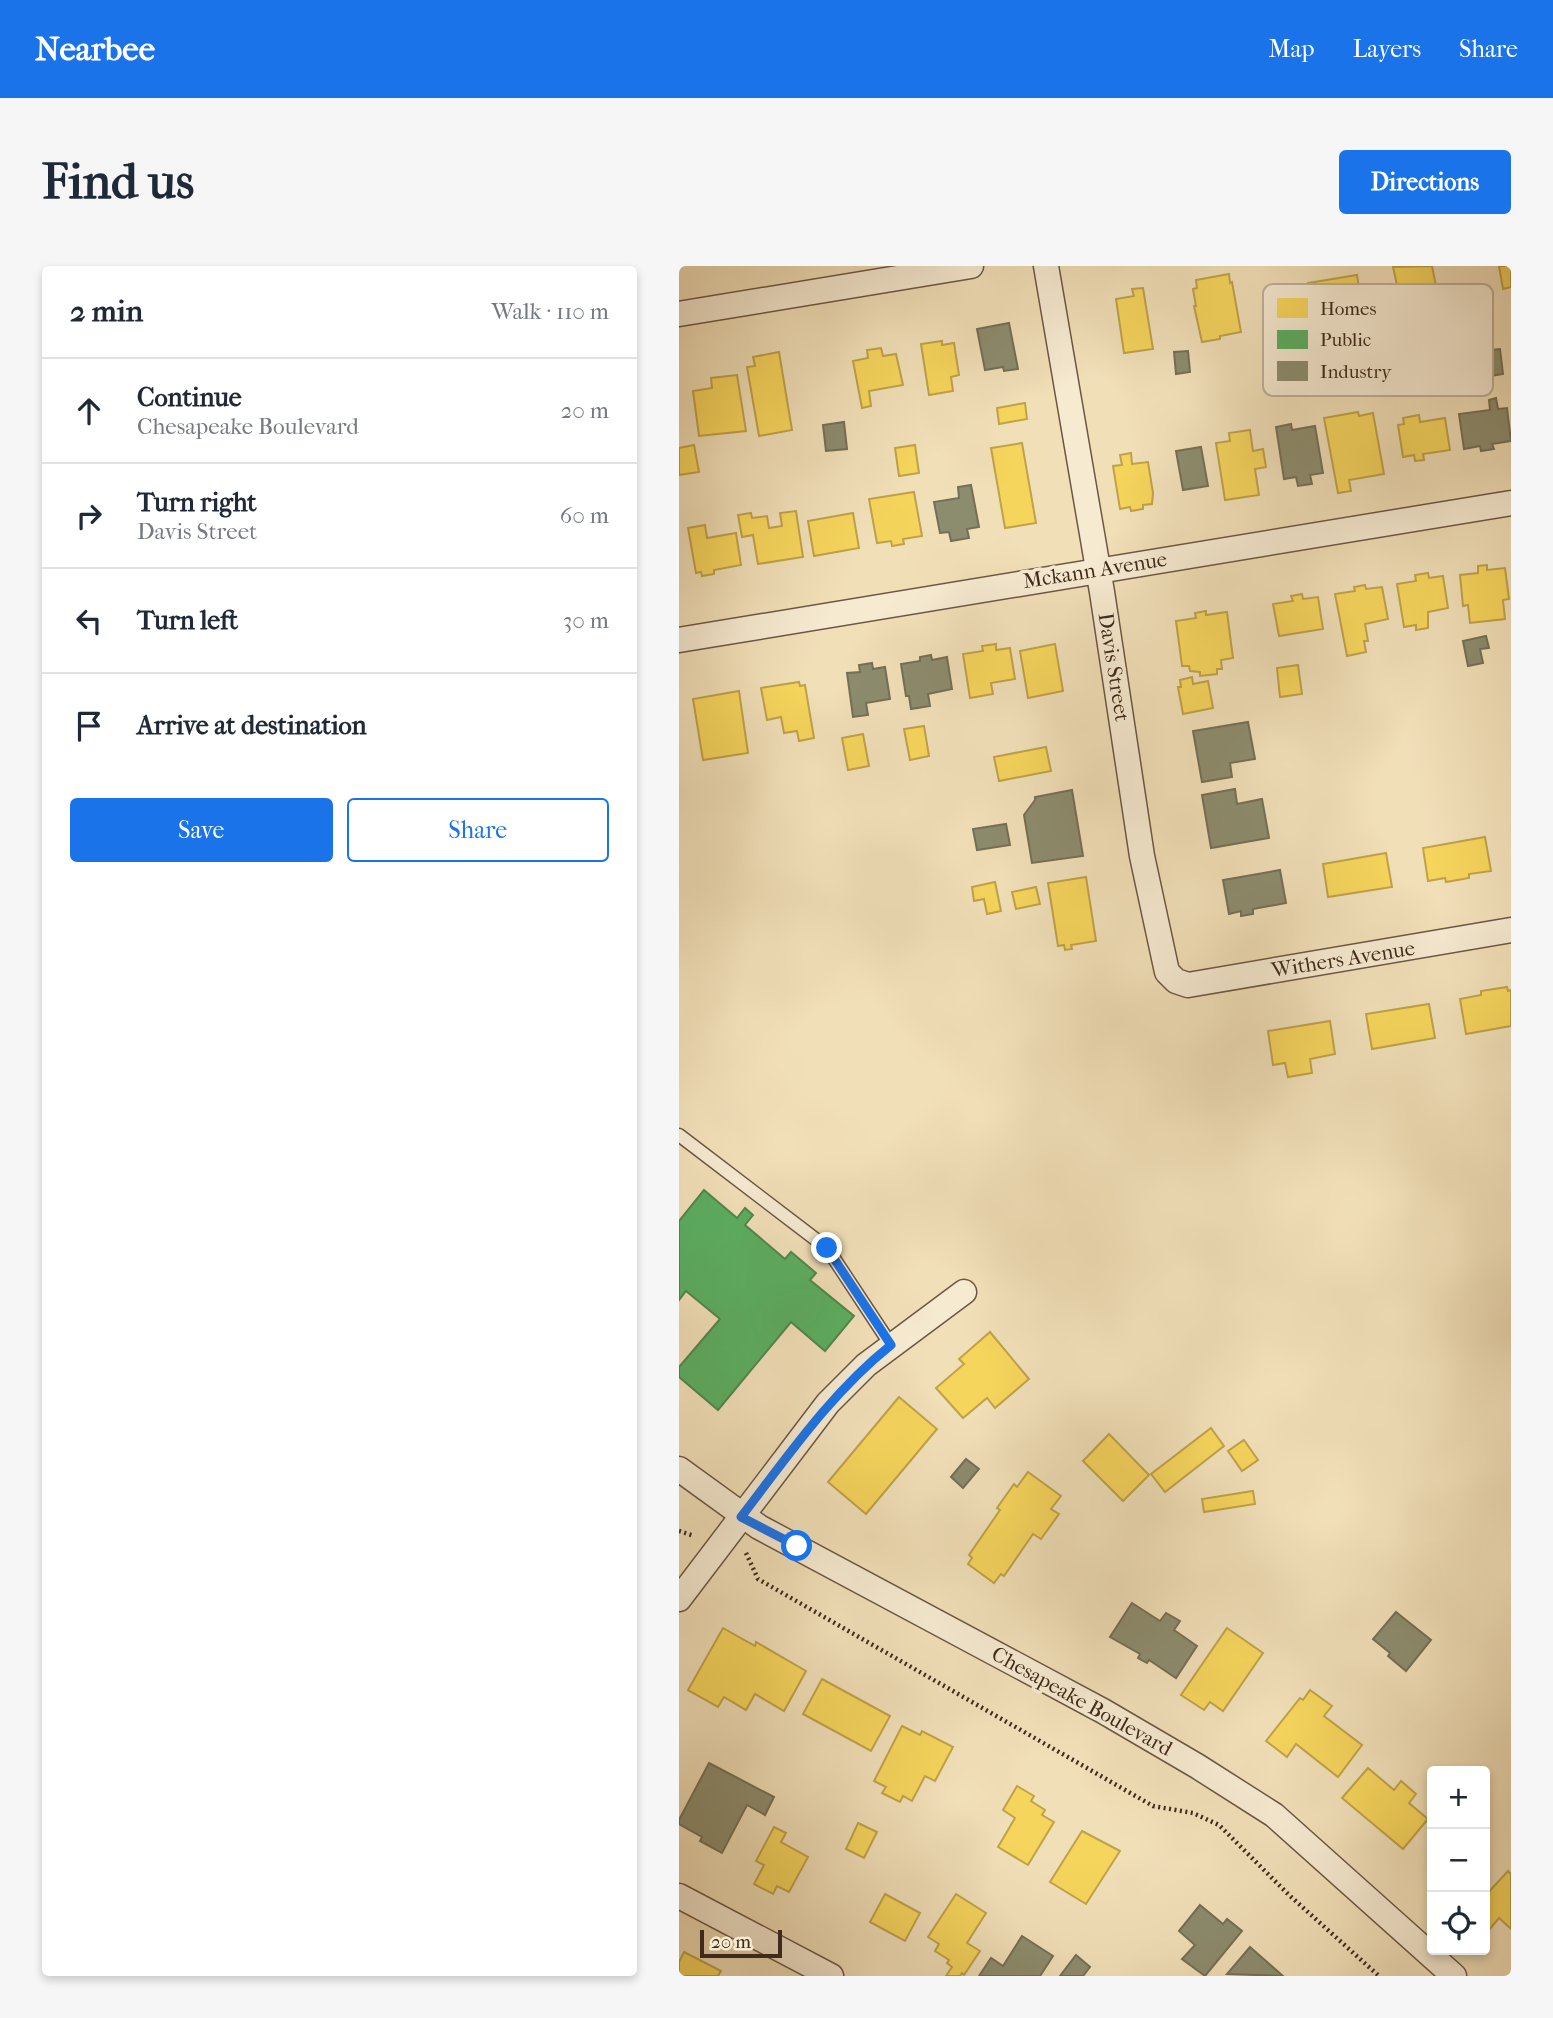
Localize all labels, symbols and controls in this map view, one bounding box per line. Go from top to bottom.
text: Nearbee [35,30,155,69]
text: Map [1269,35,1315,63]
text: Layers [1353,35,1421,63]
text: Share [1459,35,1518,63]
button: Directions [1339,150,1511,214]
text: Find us [42,153,194,211]
legend [1263,284,1493,396]
text: 2 min [70,294,143,329]
text: Walk · 110 m [492,298,609,325]
text: Homes [1320,298,1376,320]
text: Public [1320,329,1371,351]
text: Industry [1320,361,1392,383]
text: Continue [137,382,242,413]
icon: ahead [70,392,108,430]
text: 20 m [560,397,609,424]
text: Chesapeake Boulevard [137,413,359,440]
text: Turn right [137,487,257,518]
icon: right [70,497,108,535]
text: 60 m [560,502,609,529]
text: Davis Street [137,518,257,545]
street label: Mckann Avenue [1021,547,1169,593]
icon: left [70,602,108,640]
text: Turn left [137,605,238,636]
text: 30 m [563,607,609,634]
street label: Davis Street [1094,611,1135,724]
icon: arrive [70,707,108,745]
text: Arrive at destination [137,710,367,741]
button: Save [70,798,333,862]
button: Share [347,798,609,862]
street label: Withers Avenue [1268,936,1417,982]
route end [811,1232,842,1263]
route start [781,1530,812,1561]
street label: Chesapeake Boulevard [988,1641,1177,1761]
map controls [1427,1766,1490,1955]
button: + [1427,1766,1490,1829]
button: − [1427,1829,1490,1892]
button: locate [1427,1892,1490,1955]
scale bar [700,1927,782,1959]
text: 20 m [711,1931,751,1953]

